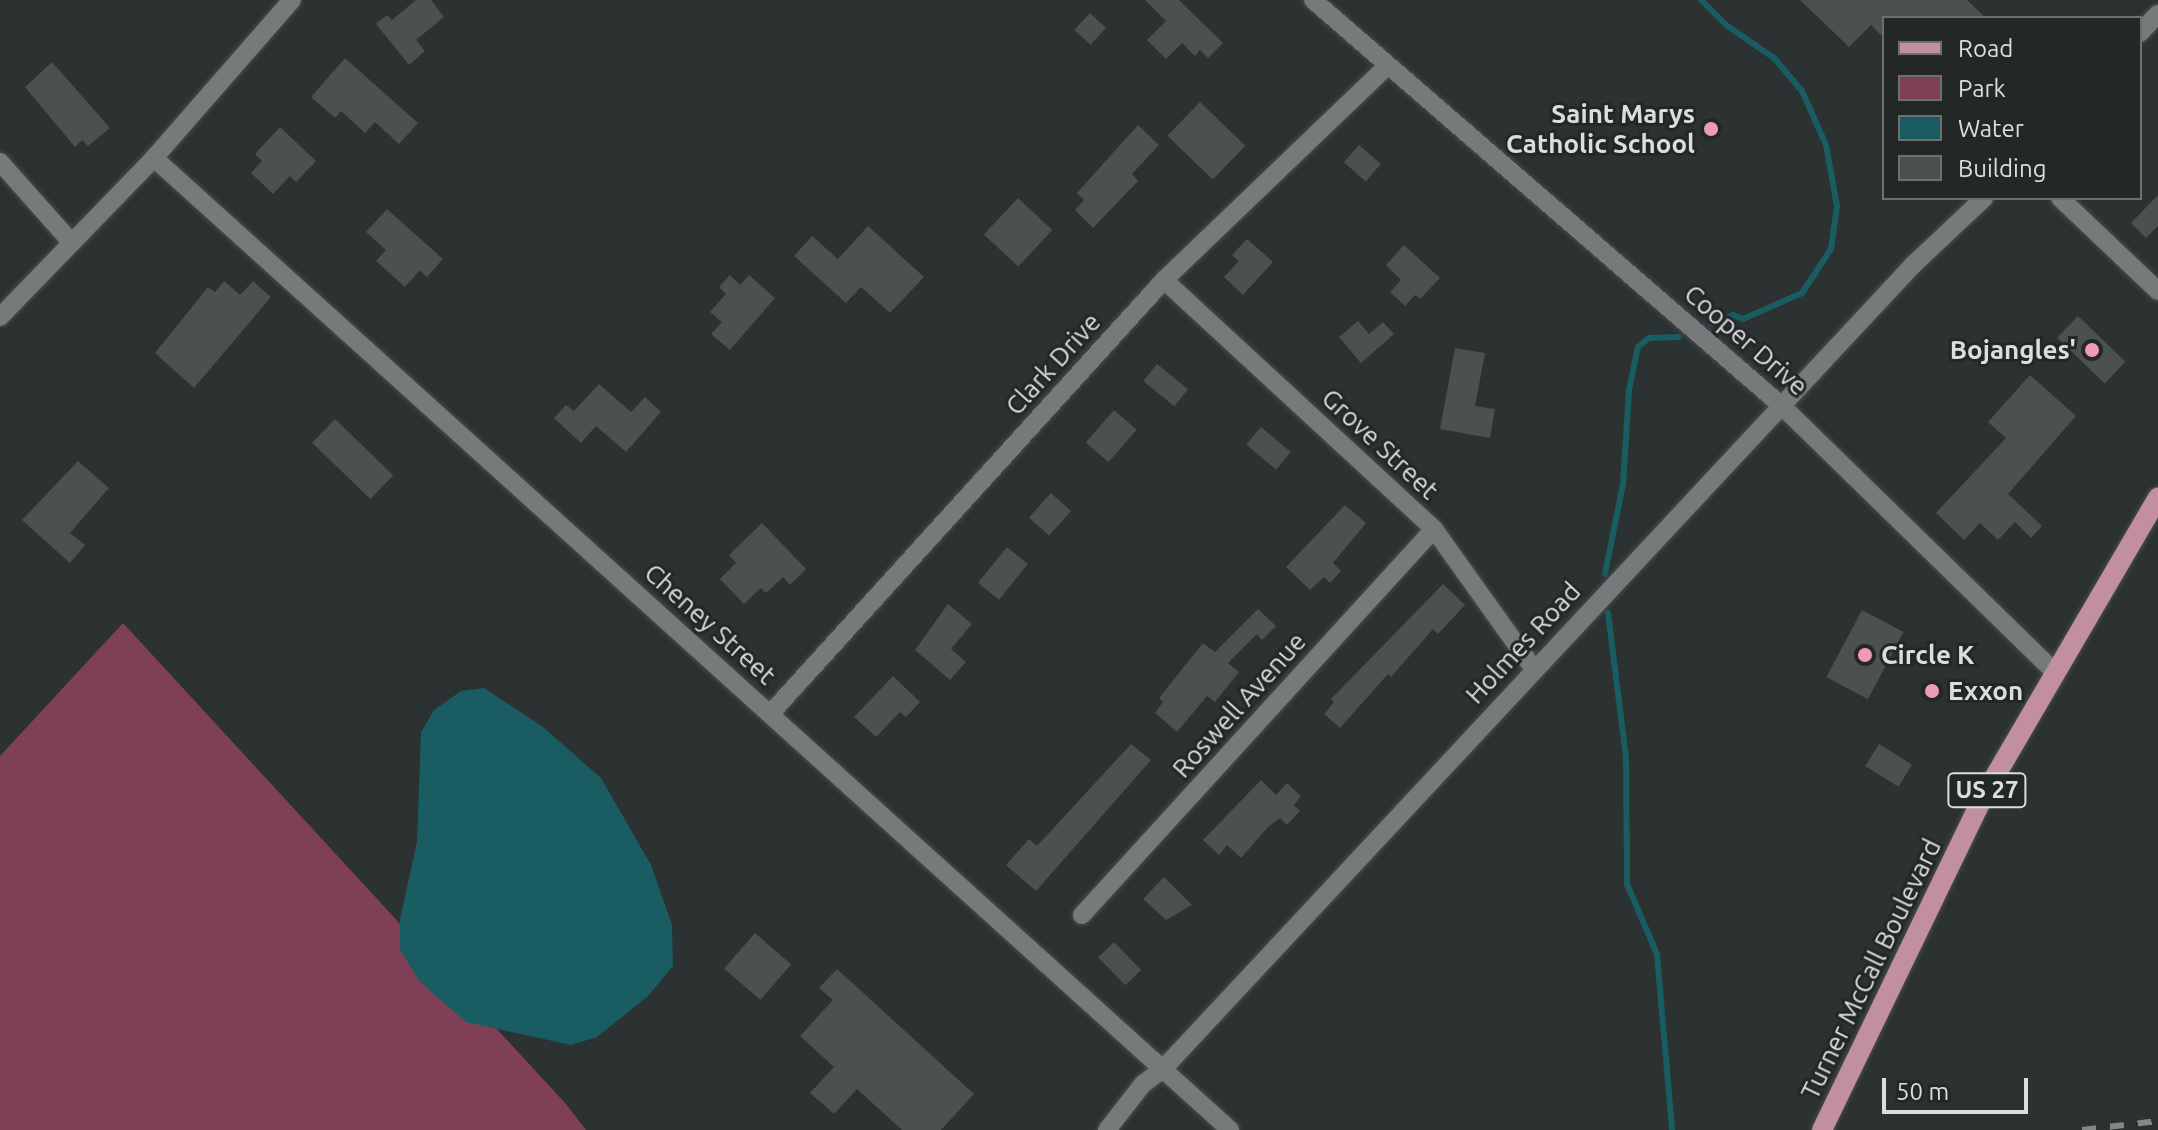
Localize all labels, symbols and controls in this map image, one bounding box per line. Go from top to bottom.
legend [1882,16,2142,200]
text: Road [1958,35,2013,62]
text: Park [1958,75,2006,102]
place label: Saint Marys Catholic School [1506,98,1695,160]
text: Water [1958,115,2024,142]
marker: Saint Marys Catholic School [1702,120,1720,138]
text: Building [1958,155,2046,182]
street label: Cooper Drive [1678,278,1814,402]
street label: Clark Drive [999,307,1107,421]
place label: Bojangles' [1950,334,2076,366]
marker: Bojangles' [2083,341,2101,359]
street label: Grove Street [1315,382,1445,506]
street label: Cheney Street [638,557,782,691]
street label: Holmes Road [1459,576,1587,710]
street label: Roswell Avenue [1166,626,1312,784]
place label: Circle K [1881,639,1974,671]
marker: Circle K [1856,646,1874,664]
place label: Exxon [1948,675,2023,707]
marker: Exxon [1923,682,1941,700]
road number: US 27 [1947,770,2027,810]
street label: Turner McCall Boulevard [1794,834,1948,1104]
scale bar [1886,1062,2032,1112]
text: 50 m [1896,1078,1949,1105]

